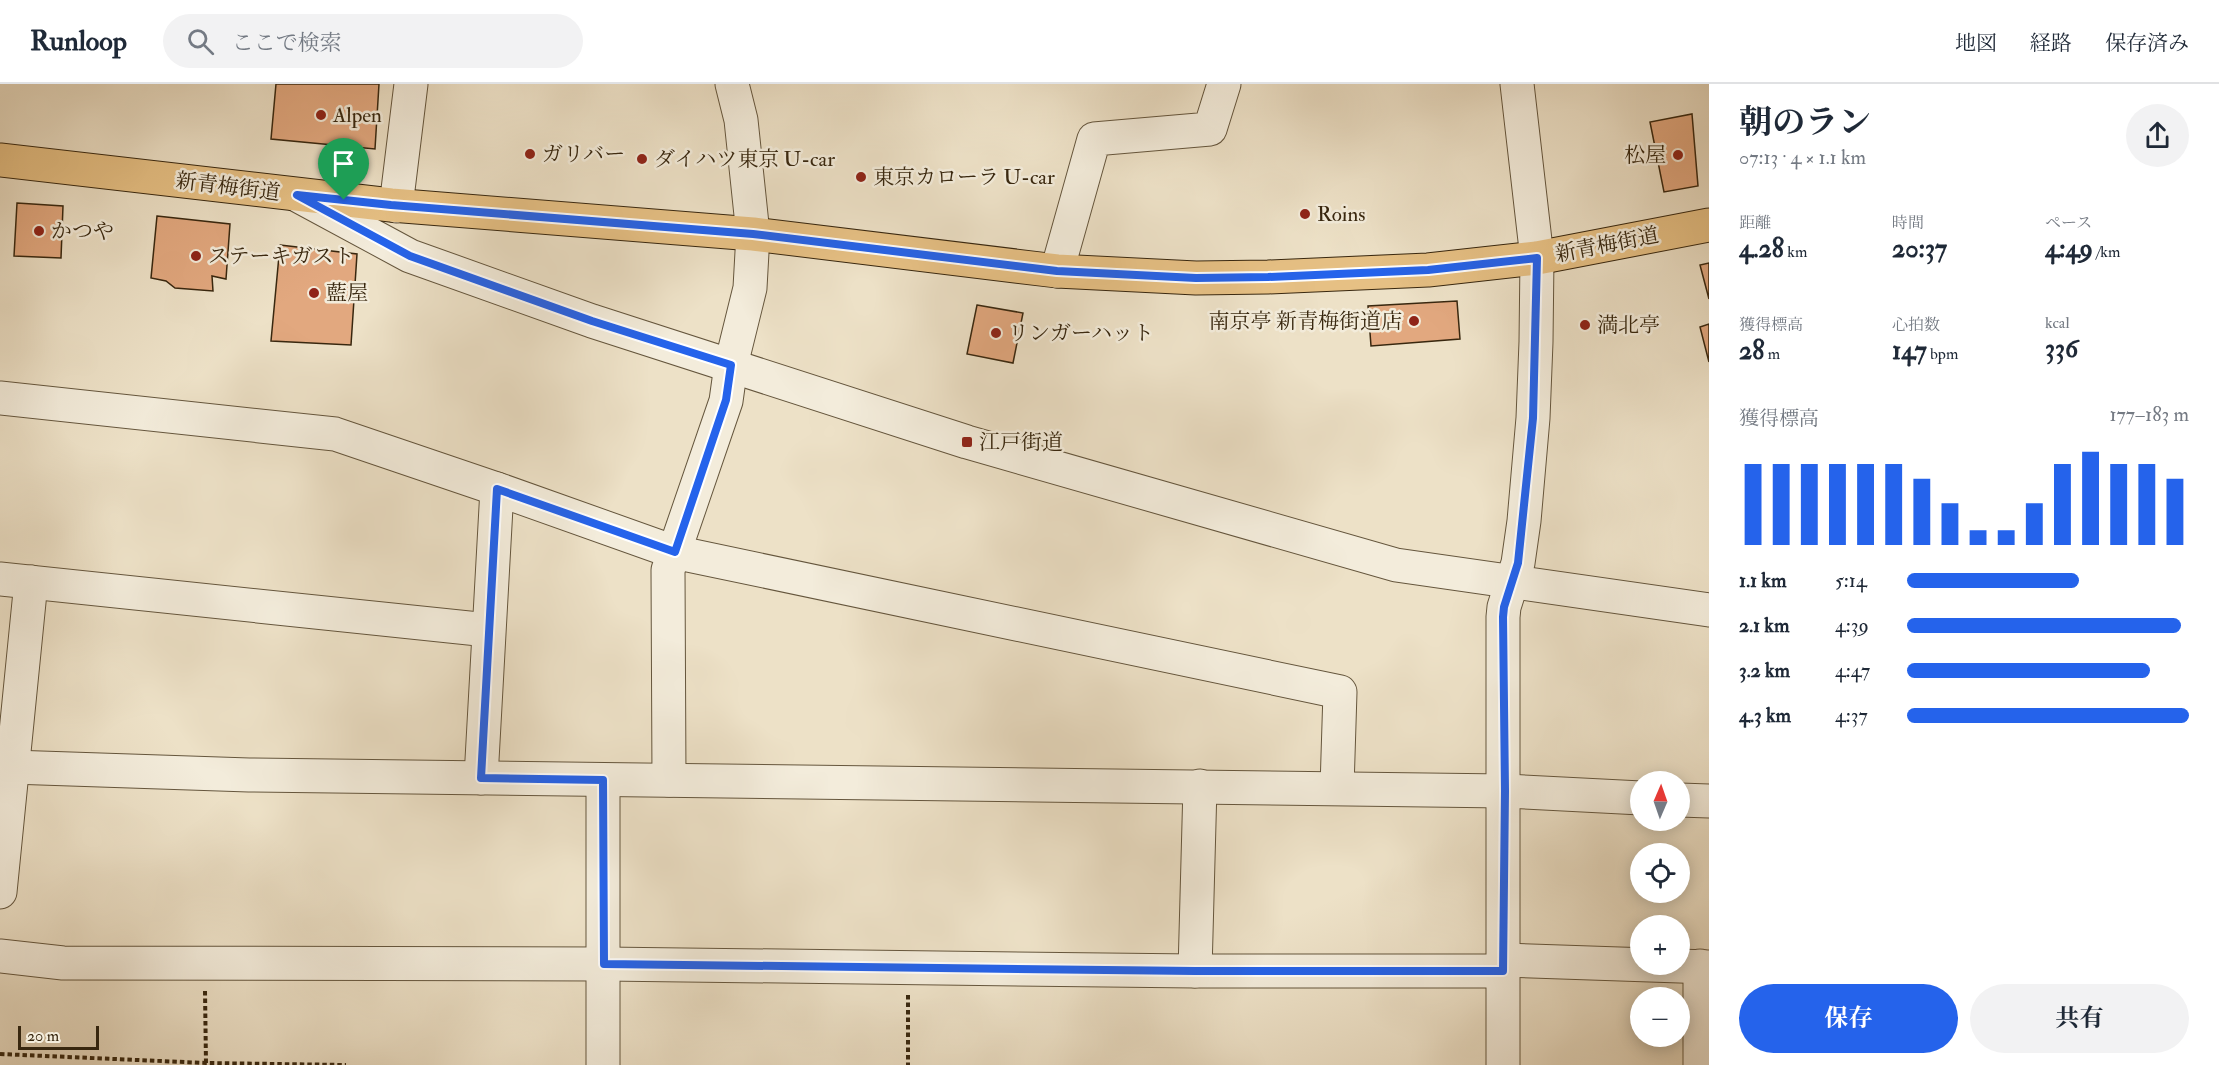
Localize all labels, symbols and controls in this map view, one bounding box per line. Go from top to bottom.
search box [163,14,583,68]
text: Runloop [30,24,127,59]
icon: search [184,25,217,58]
text: ここで検索 [232,29,342,57]
text: 地図 [1955,30,1997,57]
text: 経路 [2030,30,2072,57]
text: 保存済み [2105,30,2189,57]
place label: Alpen [332,102,382,129]
text: 朝のラン [1739,102,1871,143]
button: share [2126,104,2189,167]
marker: Alpen [314,108,328,122]
pin [318,138,369,200]
place label: ガリバー [542,141,625,168]
place label: 松屋 [1624,142,1666,169]
text: 07:13 · 4 × 1.1 km [1739,145,1866,170]
place label: ダイハツ東京 U-car [654,146,835,173]
icon: arrive [327,147,360,180]
marker: ガリバー [523,147,537,161]
marker: 松屋 [1671,148,1685,162]
marker: ダイハツ東京 U-car [635,152,649,166]
place label: 東京カローラ U-car [873,164,1055,191]
street label: 新青梅街道 [174,167,282,207]
marker: 東京カローラ U-car [854,170,868,184]
place label: Roins [1317,201,1365,228]
marker: Roins [1298,207,1312,221]
text: 距離 [1739,213,1771,233]
text: 時間 [1892,213,1924,233]
text: ペース [2045,213,2092,233]
place label: かつや [51,218,114,245]
street label: 新青梅街道 [1553,222,1661,268]
marker: かつや [32,224,46,238]
text: 4.28 [1739,233,1784,265]
text: 20:37 [1892,233,1947,265]
text: 4:49 [2045,233,2093,265]
text: km [1784,242,1807,262]
text: /km [2093,242,2120,262]
place label: ステーキガスト [208,243,355,270]
marker: ステーキガスト [189,249,203,263]
place label: 藍屋 [326,280,368,307]
marker: 藍屋 [307,286,321,300]
place label: 南京亭 新青梅街道店 [1209,308,1402,335]
place label: 満北亭 [1597,312,1660,339]
text: kcal [2045,313,2070,333]
marker: 南京亭 新青梅街道店 [1407,314,1421,328]
text: 獲得標高 [1739,315,1803,335]
text: 心拍数 [1892,315,1940,335]
marker: 満北亭 [1578,318,1592,332]
place label: リンガーハット [1008,320,1154,347]
marker: リンガーハット [989,326,1003,340]
text: 336 [2045,333,2078,365]
text: 28 [1739,335,1764,367]
text: 147 [1892,335,1927,367]
text: m [1764,344,1780,364]
text: bpm [1927,344,1958,364]
text: 177–183 m [2109,402,2189,427]
text: 獲得標高 [1739,406,1819,431]
place label: 江戸街道 [979,429,1063,456]
marker: 江戸街道 [960,435,974,449]
text: 1.1 km [1739,568,1786,593]
text: 5:14 [1835,568,1867,593]
text: 2.1 km [1739,613,1789,638]
text: 4:39 [1835,613,1869,638]
text: 3.2 km [1739,658,1790,683]
text: 4:47 [1835,658,1870,683]
text: 4.3 km [1739,703,1791,728]
text: 4:37 [1835,703,1868,728]
north arrow [1630,771,1690,831]
map controls [1630,771,1690,1047]
button: locate [1630,843,1690,903]
button: + [1630,915,1690,975]
button: 保存 [1739,984,1958,1053]
button: 共有 [1970,984,2189,1053]
button: − [1630,987,1690,1047]
scale bar [18,1023,99,1050]
text: 20 m [27,1026,59,1046]

